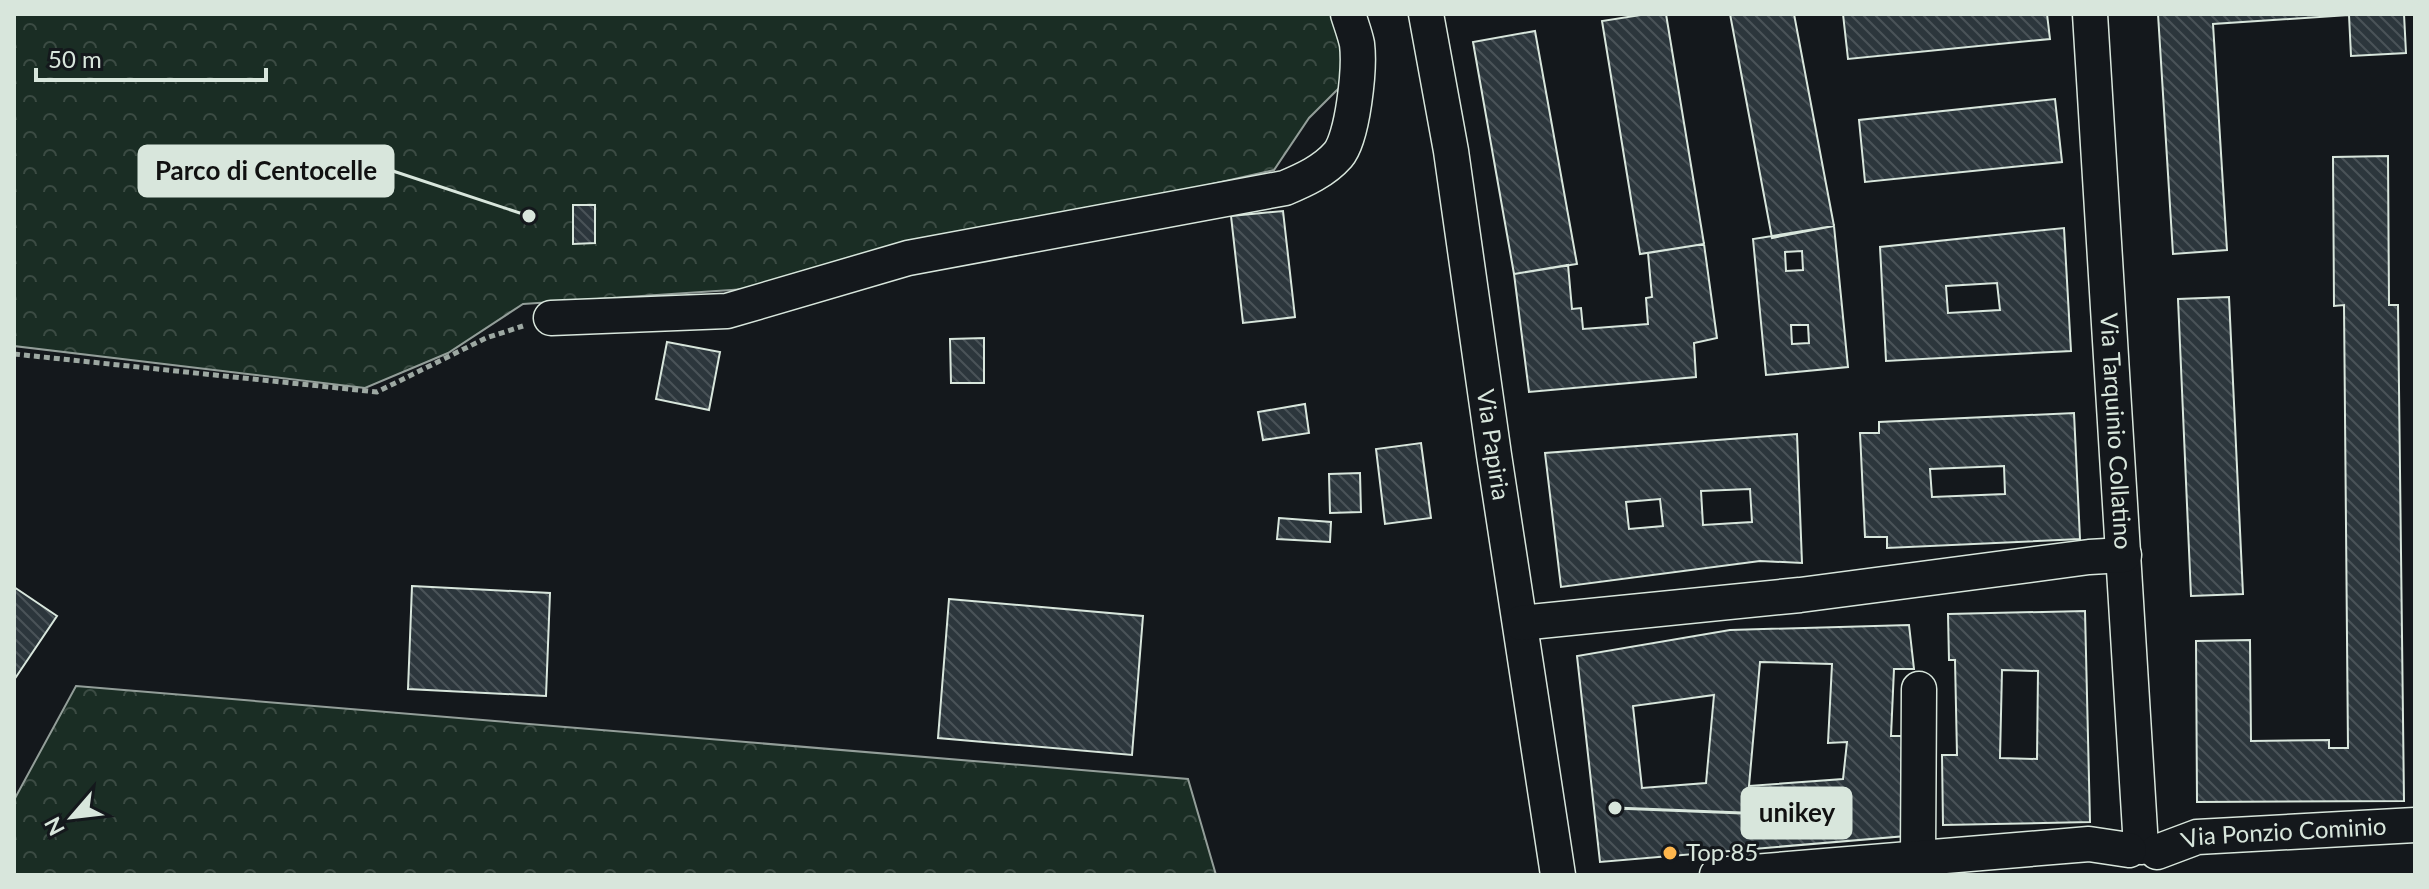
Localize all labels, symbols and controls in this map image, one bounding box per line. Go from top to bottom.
scale bar [36,32,266,82]
text: 50 m [48,44,102,73]
callout: Parco di Centocelle [139,146,393,196]
text: Parco di Centocelle [155,154,377,186]
street label: Via Tarquinio Collatino [2095,312,2139,550]
street label: Via Papiria [1472,387,1517,502]
north arrow [32,777,112,857]
callout: unikey [1742,788,1851,838]
text: unikey [1759,796,1835,828]
street label: Via Ponzio Cominio [2177,811,2387,855]
text: N [38,813,70,840]
place label: Top 85 [1686,837,1758,866]
marker: Top 85 [1661,844,1679,862]

